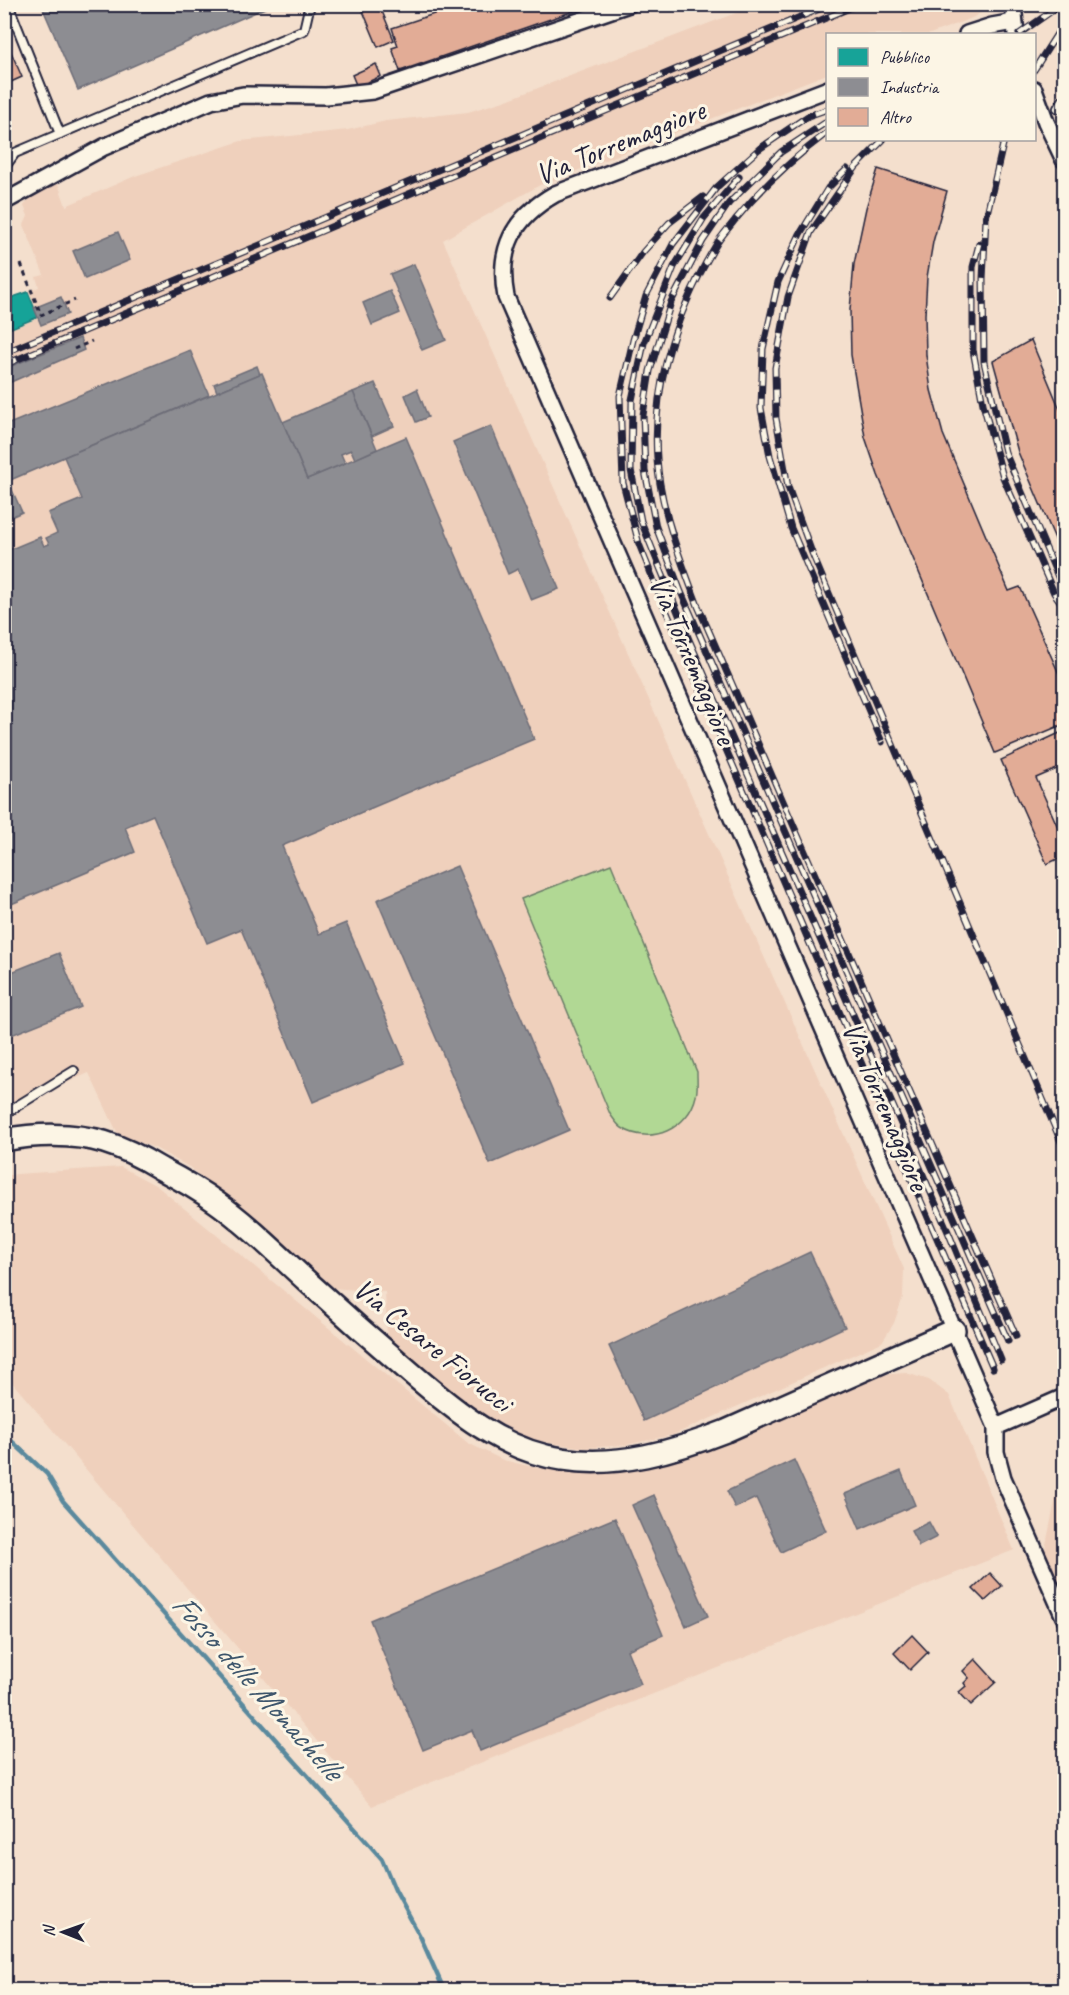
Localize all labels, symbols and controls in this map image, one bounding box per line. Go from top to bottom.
legend [826,33,1036,141]
text: Pubblico [880,46,931,68]
text: Industria [880,76,940,98]
street label: Via Torremaggiore [530,90,712,193]
text: Altro [880,106,913,128]
street label: Via Torremaggiore [640,570,746,752]
street label: Via Torremaggiore [833,1016,939,1198]
street label: Via Cesare Fiorucci [346,1269,523,1423]
water label: Fosso delle Monachelle [163,1584,355,1792]
north arrow [33,1902,93,1962]
text: N [39,1924,59,1937]

